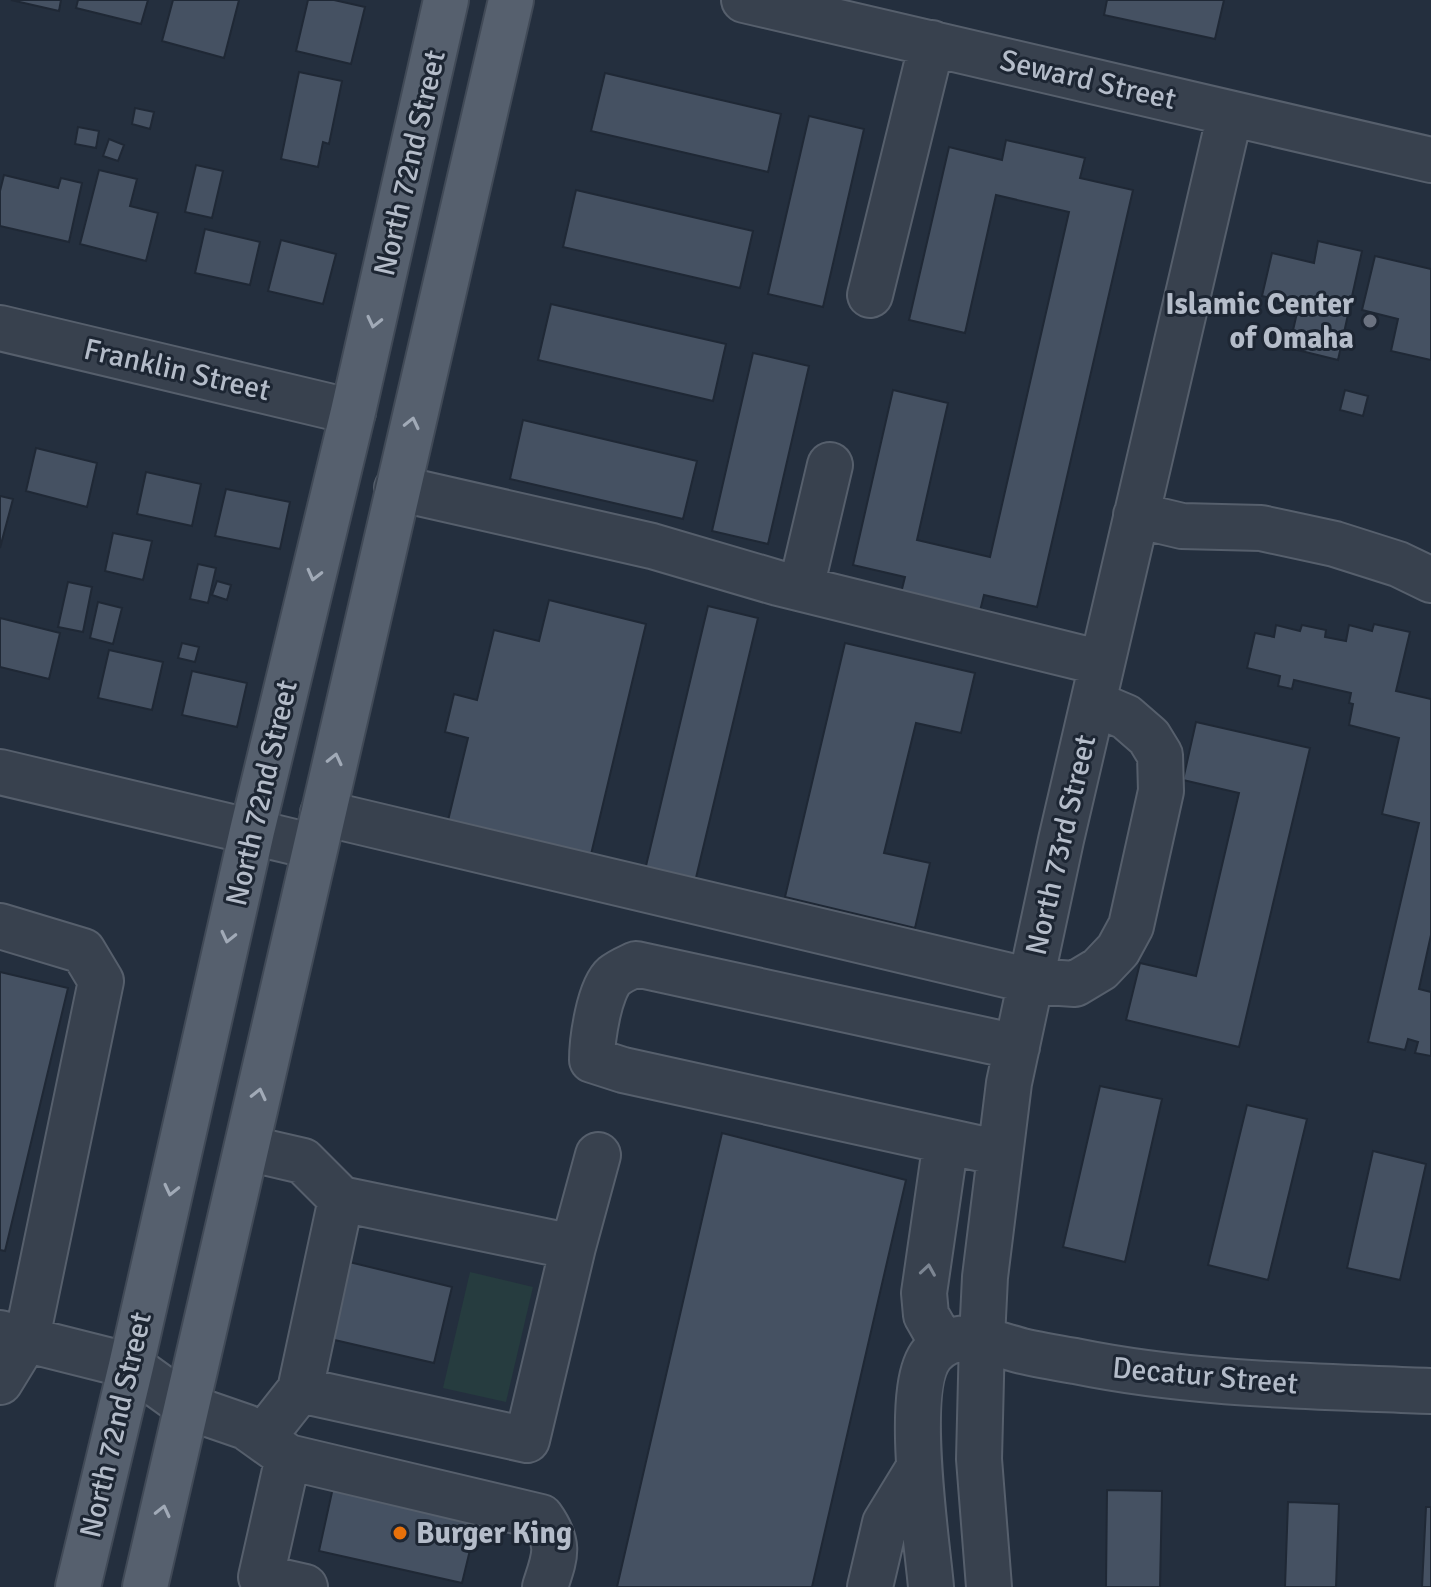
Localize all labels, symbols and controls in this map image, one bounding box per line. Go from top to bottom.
street label: Seward Street [996,42,1180,118]
street label: North 72nd Street [366,47,454,279]
place label: Islamic Center of Omaha [1165,286,1354,357]
marker: Islamic Center of Omaha [1361,312,1379,330]
one-way arrow [366,315,383,328]
street label: Franklin Street [80,331,274,409]
one-way arrow [403,417,420,431]
one-way arrow [306,568,323,581]
street label: North 72nd Street [218,677,306,909]
street label: North 73rd Street [1018,731,1104,959]
one-way arrow [326,752,343,766]
one-way arrow [220,929,237,943]
one-way arrow [250,1088,267,1101]
one-way arrow [163,1183,180,1197]
one-way arrow [918,1263,935,1277]
street label: North 72nd Street [72,1309,160,1541]
street label: Decatur Street [1111,1349,1299,1403]
one-way arrow [153,1505,170,1518]
place label: Burger King [416,1515,572,1552]
marker: Burger King [391,1524,409,1542]

